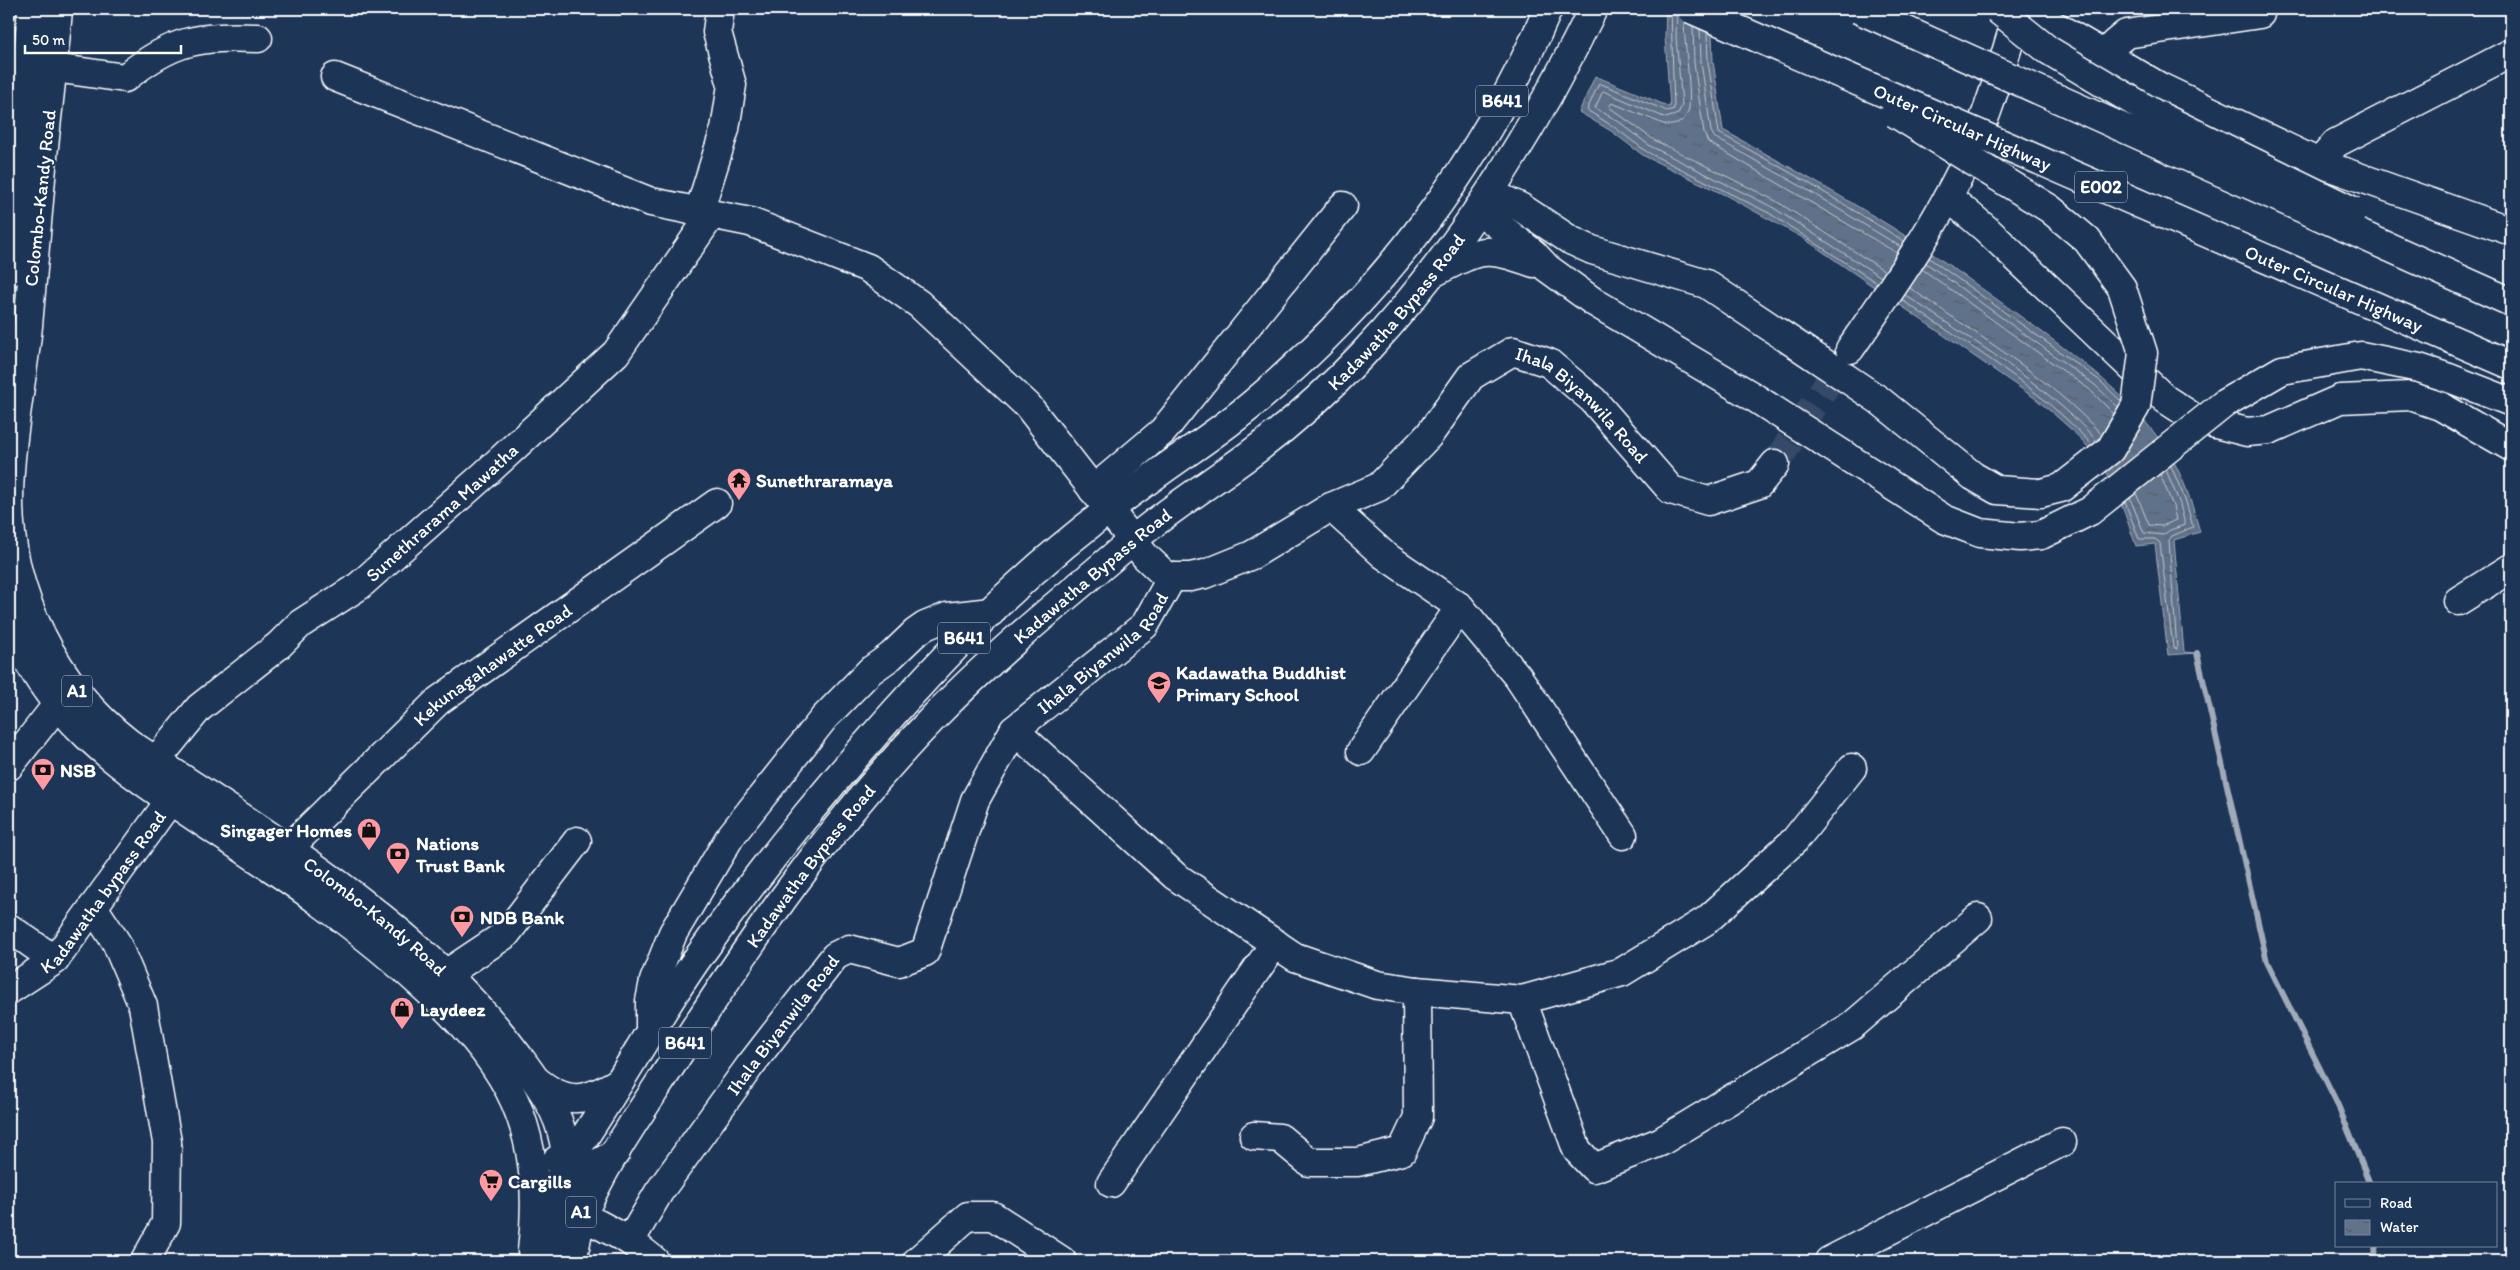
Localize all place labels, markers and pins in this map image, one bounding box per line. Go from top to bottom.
temple icon: Sunethraramaya [726,467,752,501]
place label: Sunethraramaya [756,469,893,492]
place label: Kadawatha Buddhist Primary School [1176,661,1346,706]
school or university icon: Kadawatha Buddhist Primary School [1146,670,1172,704]
bank icon: NSB [30,757,56,791]
place label: NSB [60,759,97,782]
shop icon: Singager Homes [356,817,382,851]
place label: Singager Homes [220,819,352,842]
place label: Nations Trust Bank [415,832,505,877]
bank icon: Nations Trust Bank [385,841,411,875]
bank icon: NDB Bank [449,904,475,938]
place label: NDB Bank [480,906,564,929]
shop icon: Laydeez [389,996,415,1030]
place label: Laydeez [420,998,486,1021]
supermarket icon: Cargills [478,1168,504,1202]
place label: Cargills [508,1170,572,1193]

